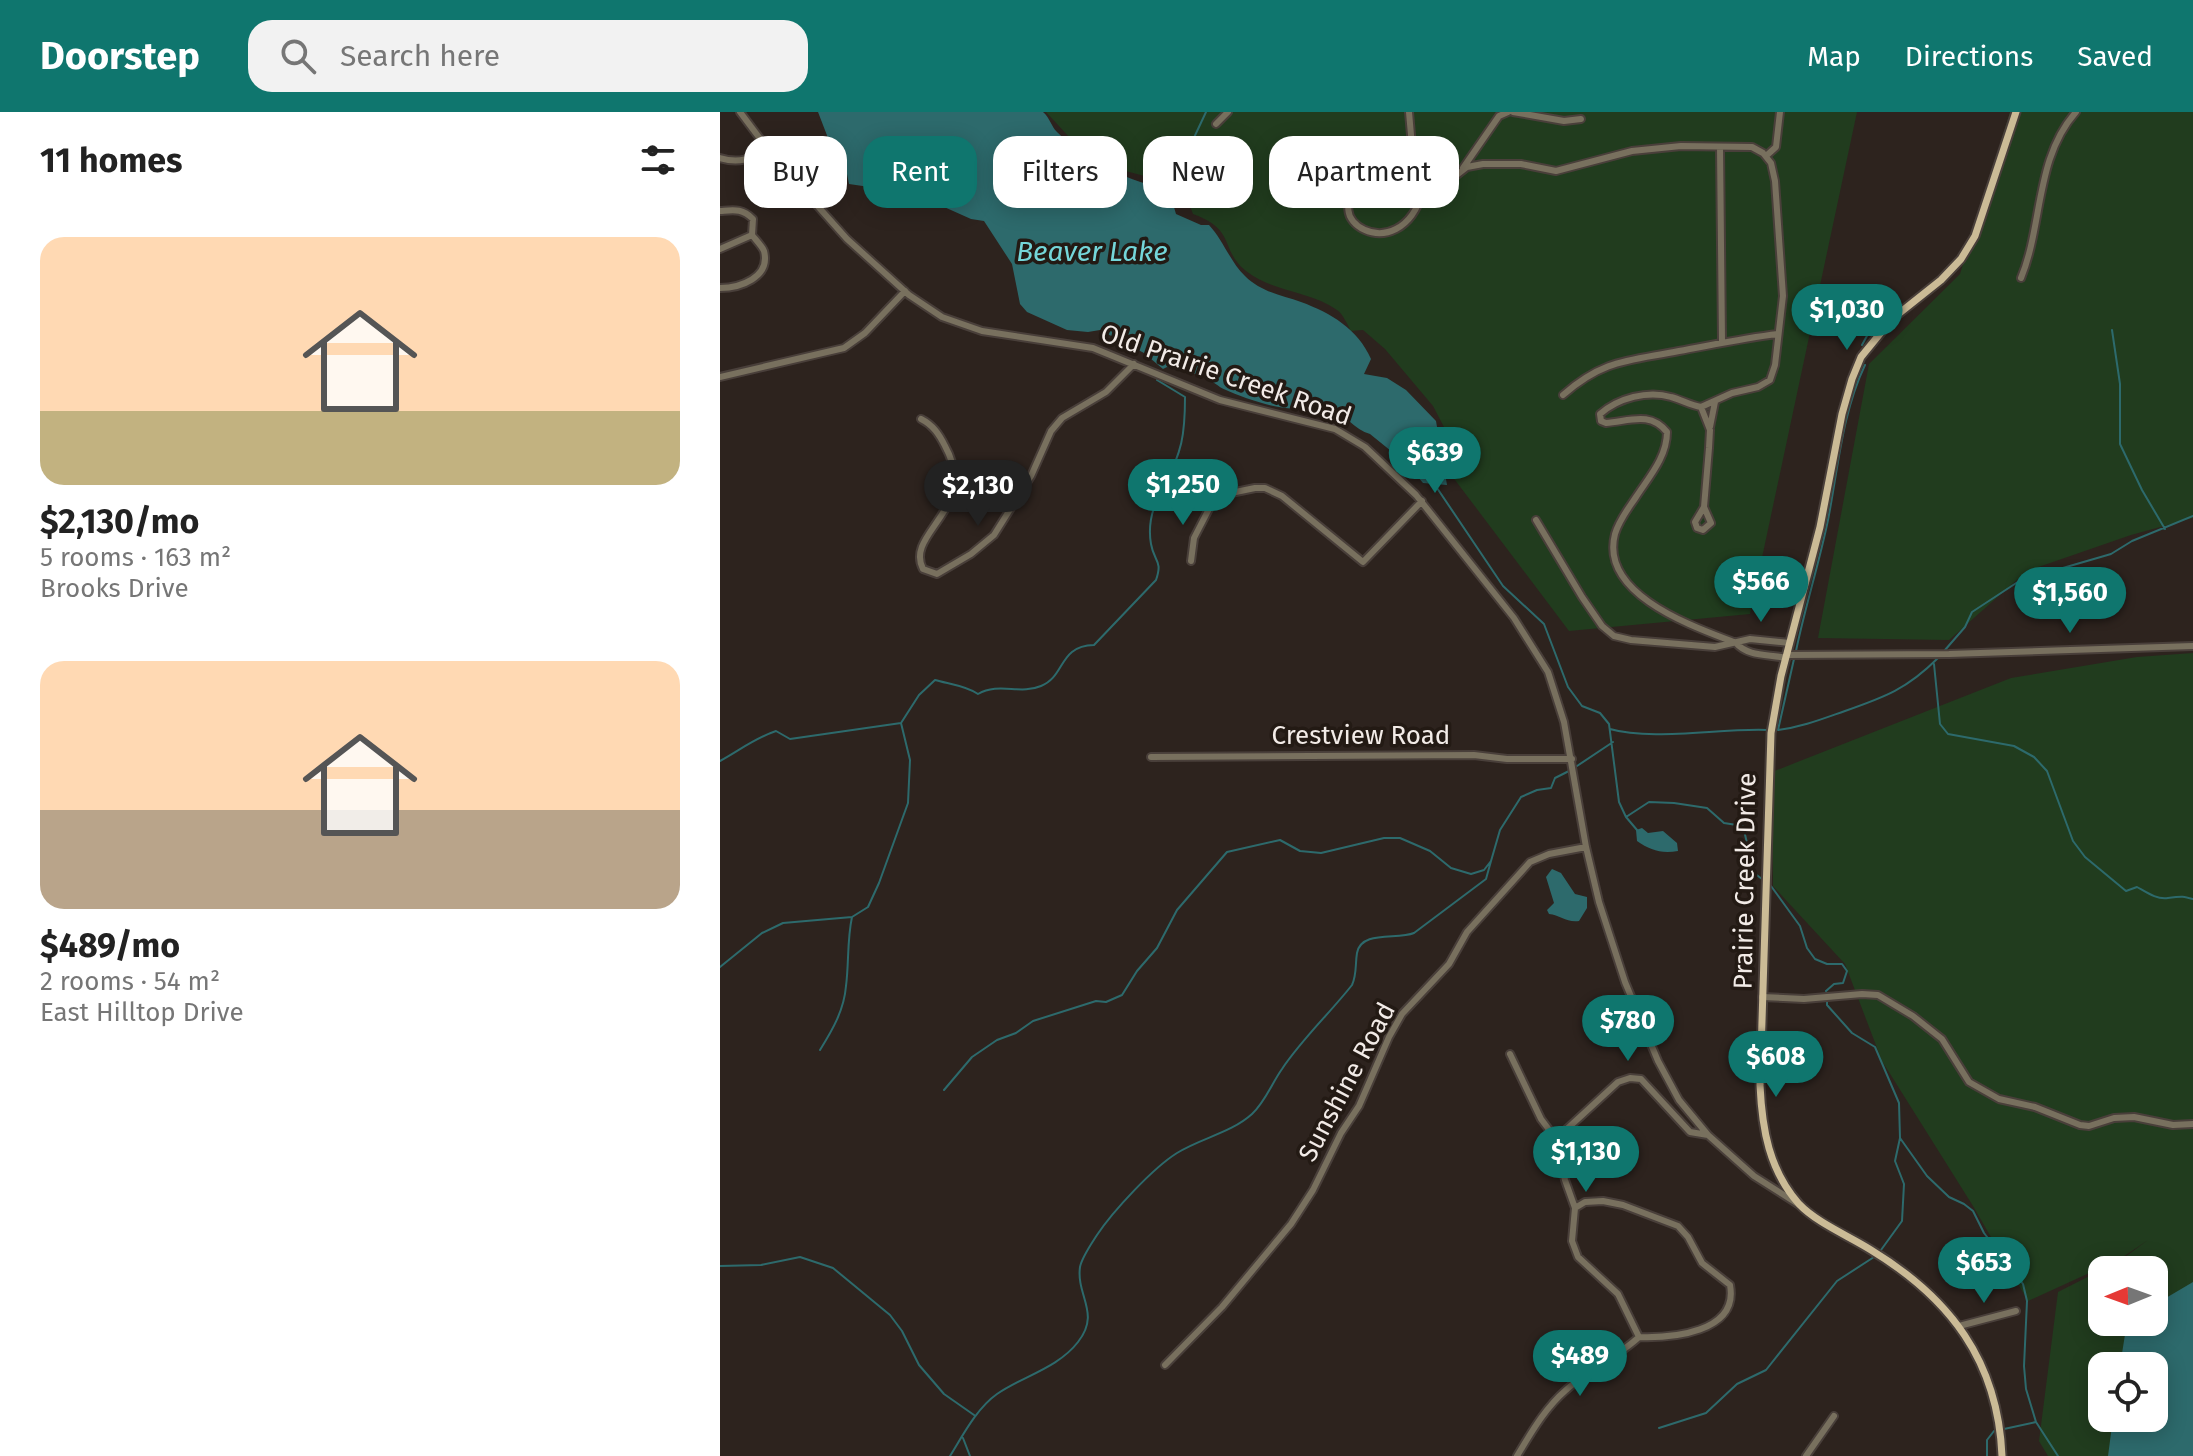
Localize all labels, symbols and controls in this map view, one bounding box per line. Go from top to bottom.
search box [248,20,808,92]
text: Doorstep [40,33,200,79]
icon: search [276,34,320,78]
text: Search here [340,38,500,74]
text: Map [1807,40,1861,73]
text: Directions [1905,40,2033,73]
text: Saved [2077,40,2153,73]
chip: Buy [744,136,847,208]
chip: Rent [863,136,977,208]
chip: Filters [993,136,1127,208]
chip: New [1143,136,1253,208]
chip: Apartment [1269,136,1459,208]
icon: filters [636,138,680,182]
text: 11 homes [40,140,182,181]
water label: Beaver Lake [1016,235,1168,268]
pin: $1,030 [1782,284,1912,352]
icon: home [288,289,432,433]
text: $1,030 [1810,294,1884,325]
street label: Old Prairie Creek Road [1096,317,1356,433]
pin: $639 [1388,427,1482,495]
text: $639 [1407,437,1463,468]
pin: $1,250 [1118,459,1248,527]
pin: $2,130 [913,460,1043,528]
text: $1,250 [1146,469,1220,500]
text: $2,130 [942,470,1014,501]
text: $2,130/mo [40,501,199,542]
text: 5 rooms · 163 m² [40,542,231,573]
pin: $566 [1714,556,1808,624]
text: $566 [1732,566,1790,597]
pin: $1,560 [2005,567,2135,635]
text: Brooks Drive [40,573,189,604]
text: $1,560 [2032,577,2108,608]
icon: home [288,713,432,857]
street label: Crestview Road [1272,720,1450,751]
street label: Prairie Creek Drive [1728,772,1762,990]
text: $489/mo [40,925,180,966]
text: 2 rooms · 54 m² [40,966,220,997]
pin: $780 [1581,995,1675,1063]
text: East Hilltop Drive [40,997,244,1028]
street label: Sunshine Road [1292,997,1402,1167]
text: $780 [1600,1005,1656,1036]
pin: $608 [1729,1031,1823,1099]
text: $608 [1746,1041,1806,1072]
pin: $1,130 [1521,1126,1651,1194]
text: $1,130 [1551,1136,1621,1167]
pin: $653 [1937,1237,2031,1305]
text: $653 [1956,1247,2012,1278]
north arrow [2088,1256,2168,1336]
map controls [2088,1256,2168,1432]
pin: $489 [1533,1330,1627,1398]
text: $489 [1551,1340,1609,1371]
button: locate [2088,1352,2168,1432]

